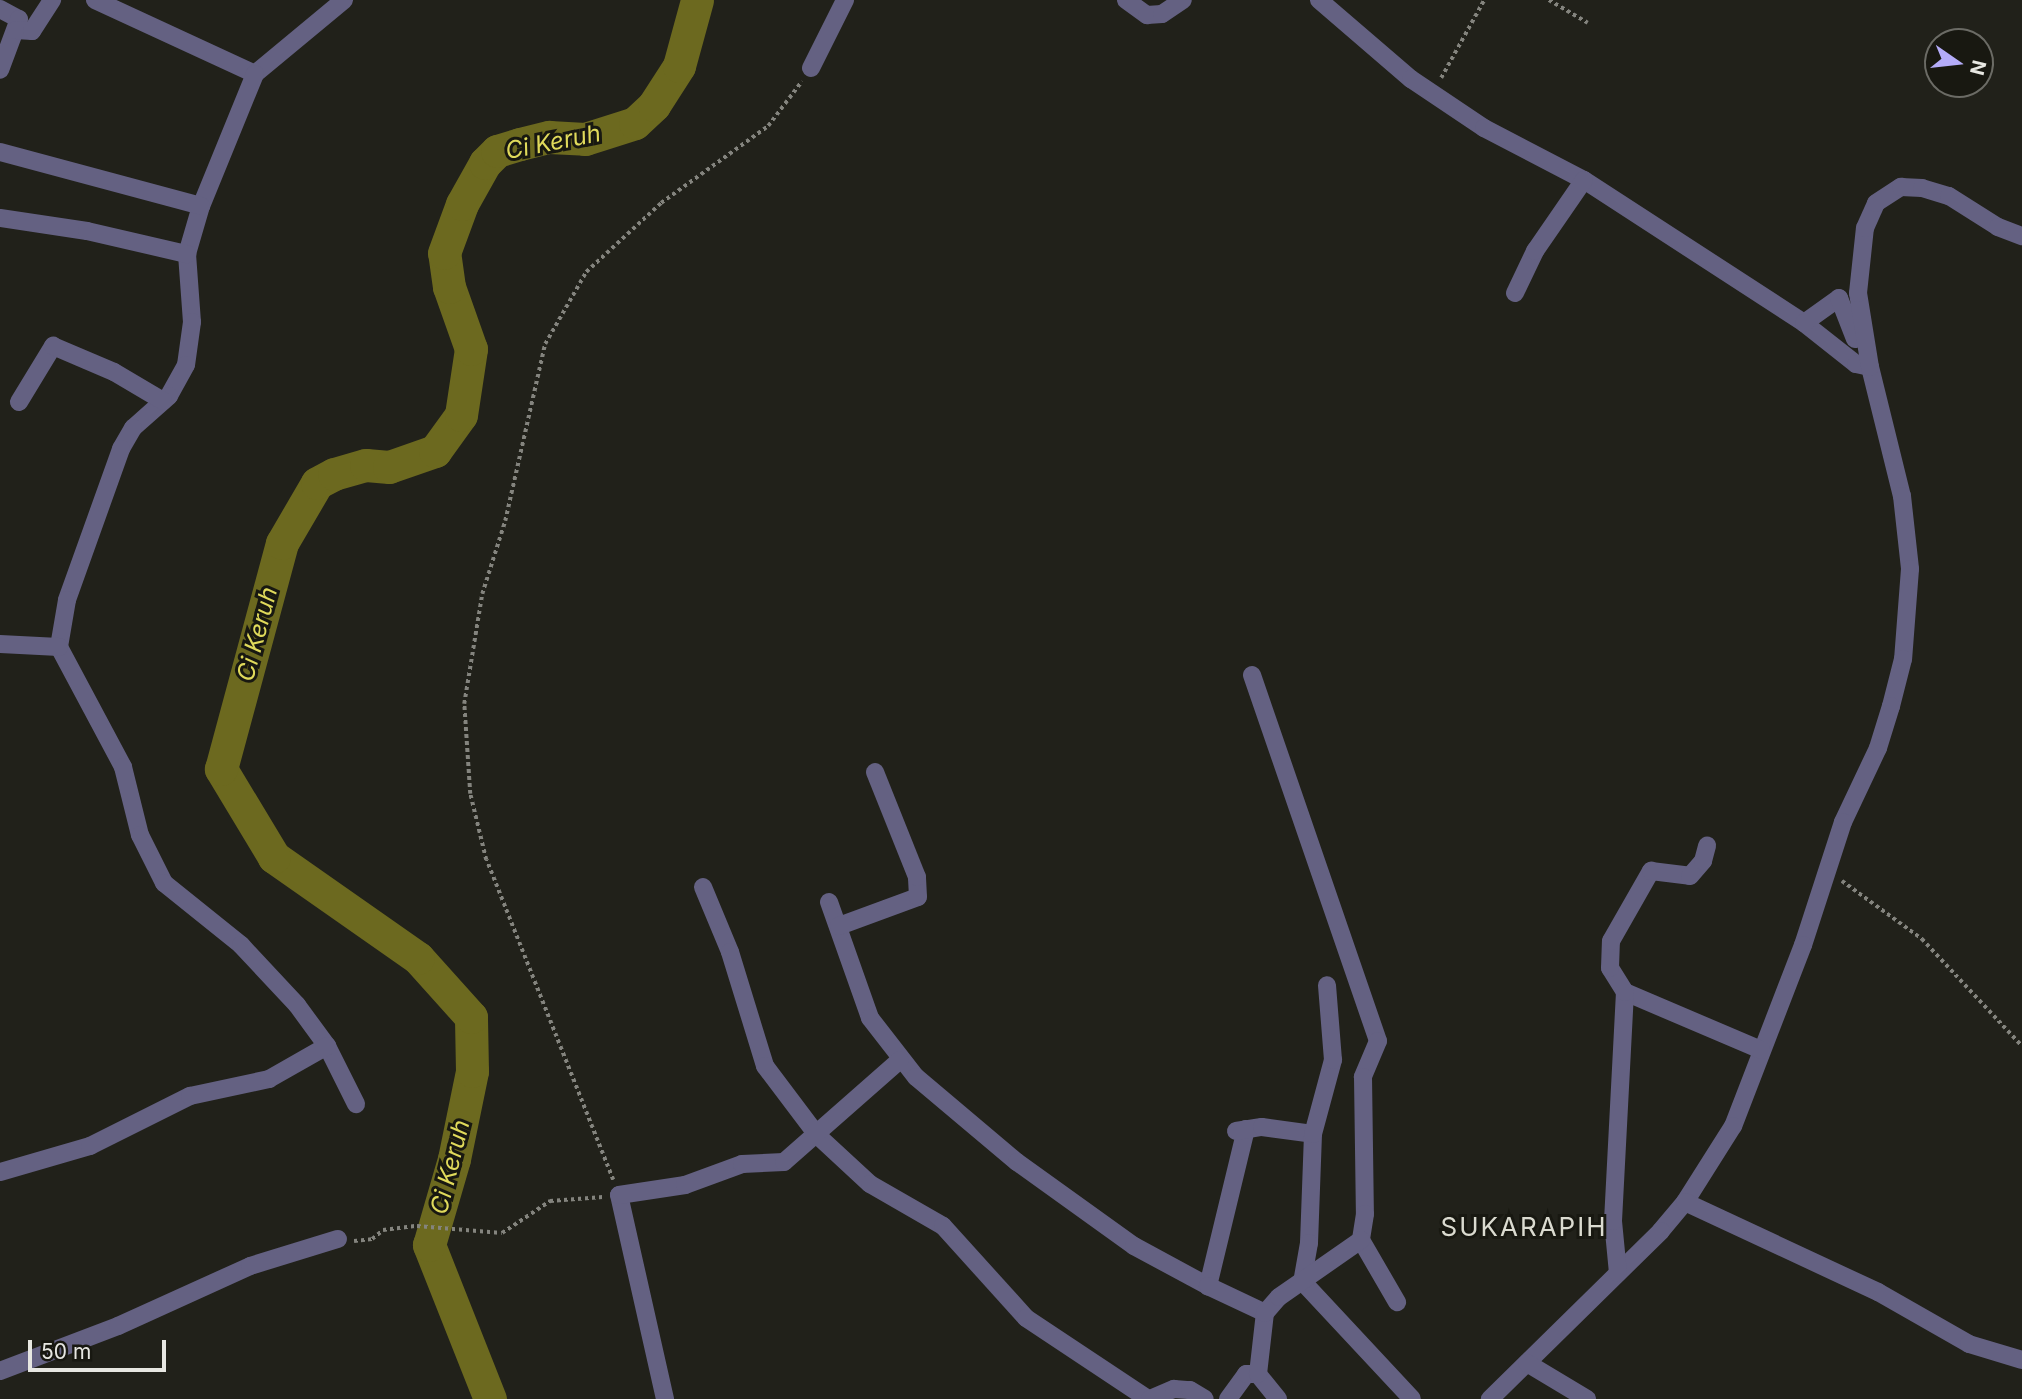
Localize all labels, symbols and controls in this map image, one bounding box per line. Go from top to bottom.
north arrow [1924,28,1994,98]
text: N [1965,58,1991,78]
water label: Ci Keruh [503,119,603,165]
water label: Ci Keruh [231,584,283,684]
water label: Ci Keruh [424,1117,476,1217]
district label: SUKARAPIH [1442,1211,1606,1243]
scale bar [32,1326,170,1370]
text: 50 m [41,1339,91,1364]

